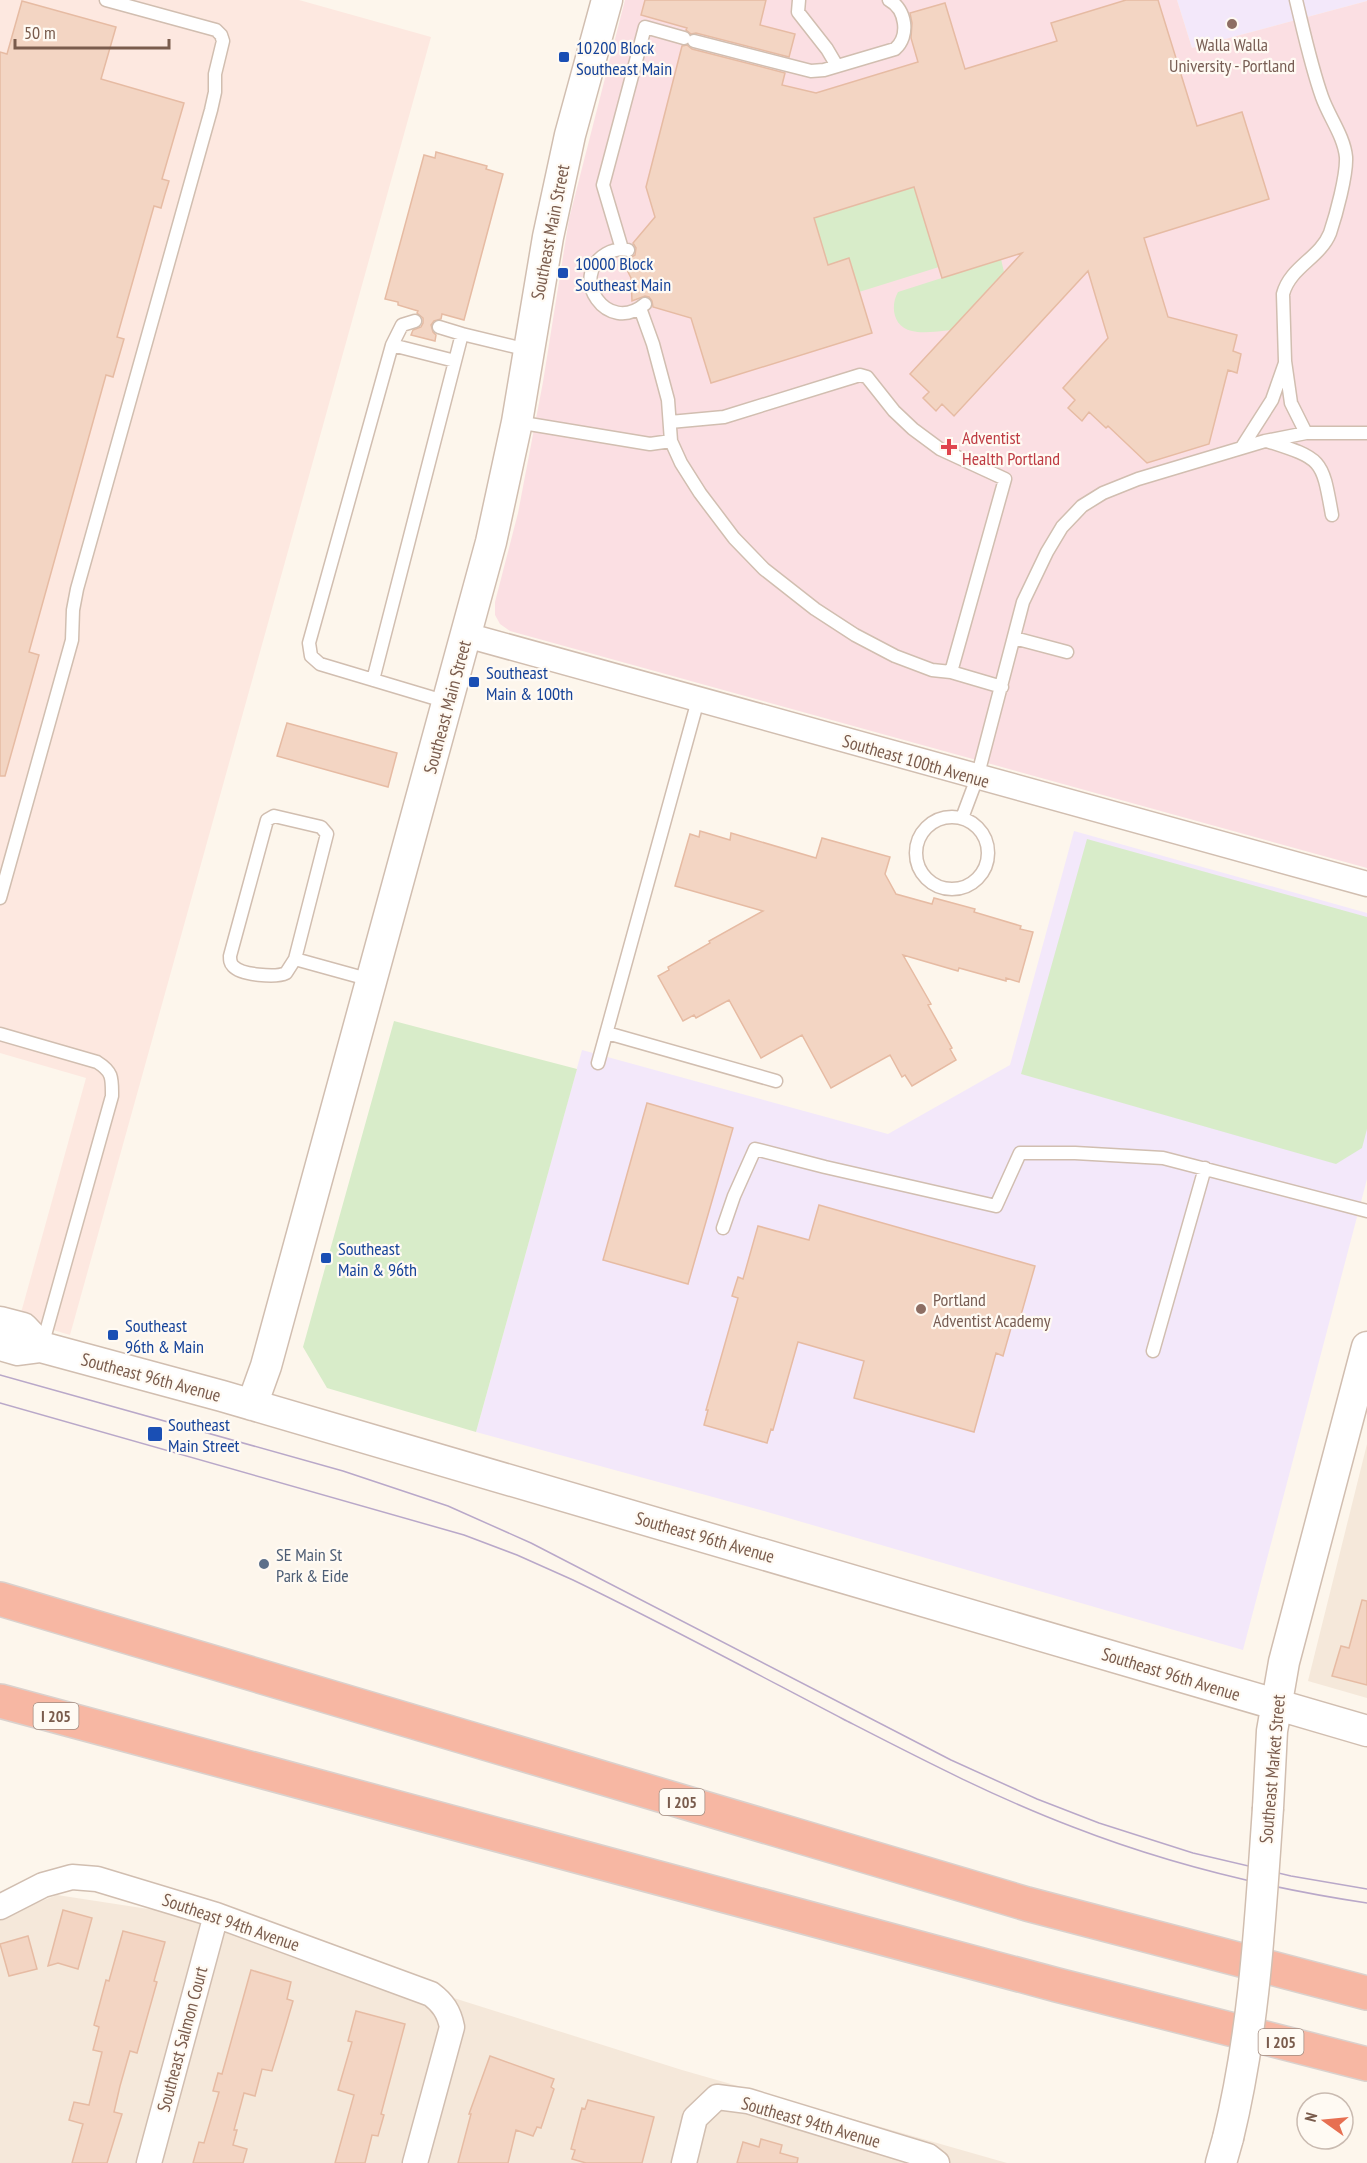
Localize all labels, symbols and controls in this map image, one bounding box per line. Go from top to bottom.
scale bar [15,12,170,50]
marker: Walla Walla University - Portland [1225,17,1239,31]
text: 50 m [24,21,56,44]
place label: Walla Walla University - Portland [1169,33,1295,77]
place label: 10200 Block Southeast Main [576,36,672,80]
marker: 10200 Block Southeast Main [557,50,571,64]
street label: Southeast Main Street [526,162,574,302]
place label: 10000 Block Southeast Main [575,252,671,296]
marker: 10000 Block Southeast Main [556,266,570,280]
place label: Adventist Health Portland [962,426,1060,470]
marker: Adventist Health Portland [940,438,958,456]
street label: Southeast Main Street [418,638,476,776]
place label: Southeast Main & 100th [486,661,573,705]
marker: Southeast Main & 100th [467,675,481,689]
street label: Southeast 100th Avenue [840,729,992,793]
place label: Southeast Main & 96th [338,1237,417,1281]
marker: Southeast Main & 96th [319,1251,333,1265]
place label: Portland Adventist Academy [933,1288,1051,1332]
marker: Portland Adventist Academy [914,1302,928,1316]
place label: Southeast 96th & Main [125,1314,204,1358]
marker: Southeast 96th & Main [106,1328,120,1342]
street label: Southeast 96th Avenue [79,1347,223,1407]
place label: Southeast Main Street [168,1413,240,1457]
marker: Southeast Main Street [146,1425,164,1443]
street label: Southeast 96th Avenue [633,1506,777,1568]
place label: SE Main St Park & Eide [276,1543,349,1587]
marker: SE Main St Park & Eide [257,1557,271,1571]
street label: Southeast 96th Avenue [1099,1642,1243,1706]
street label: Southeast Market Street [1254,1693,1290,1844]
road number: I 205 [34,1703,78,1729]
road number: I 205 [660,1789,704,1815]
street label: Southeast 94th Avenue [159,1888,303,1956]
street label: Southeast Salmon Court [152,1964,212,2114]
road number: I 205 [1258,2029,1304,2055]
street label: Southeast 94th Avenue [739,2091,883,2153]
north arrow [1295,2091,1355,2151]
text: N [1300,2110,1321,2124]

